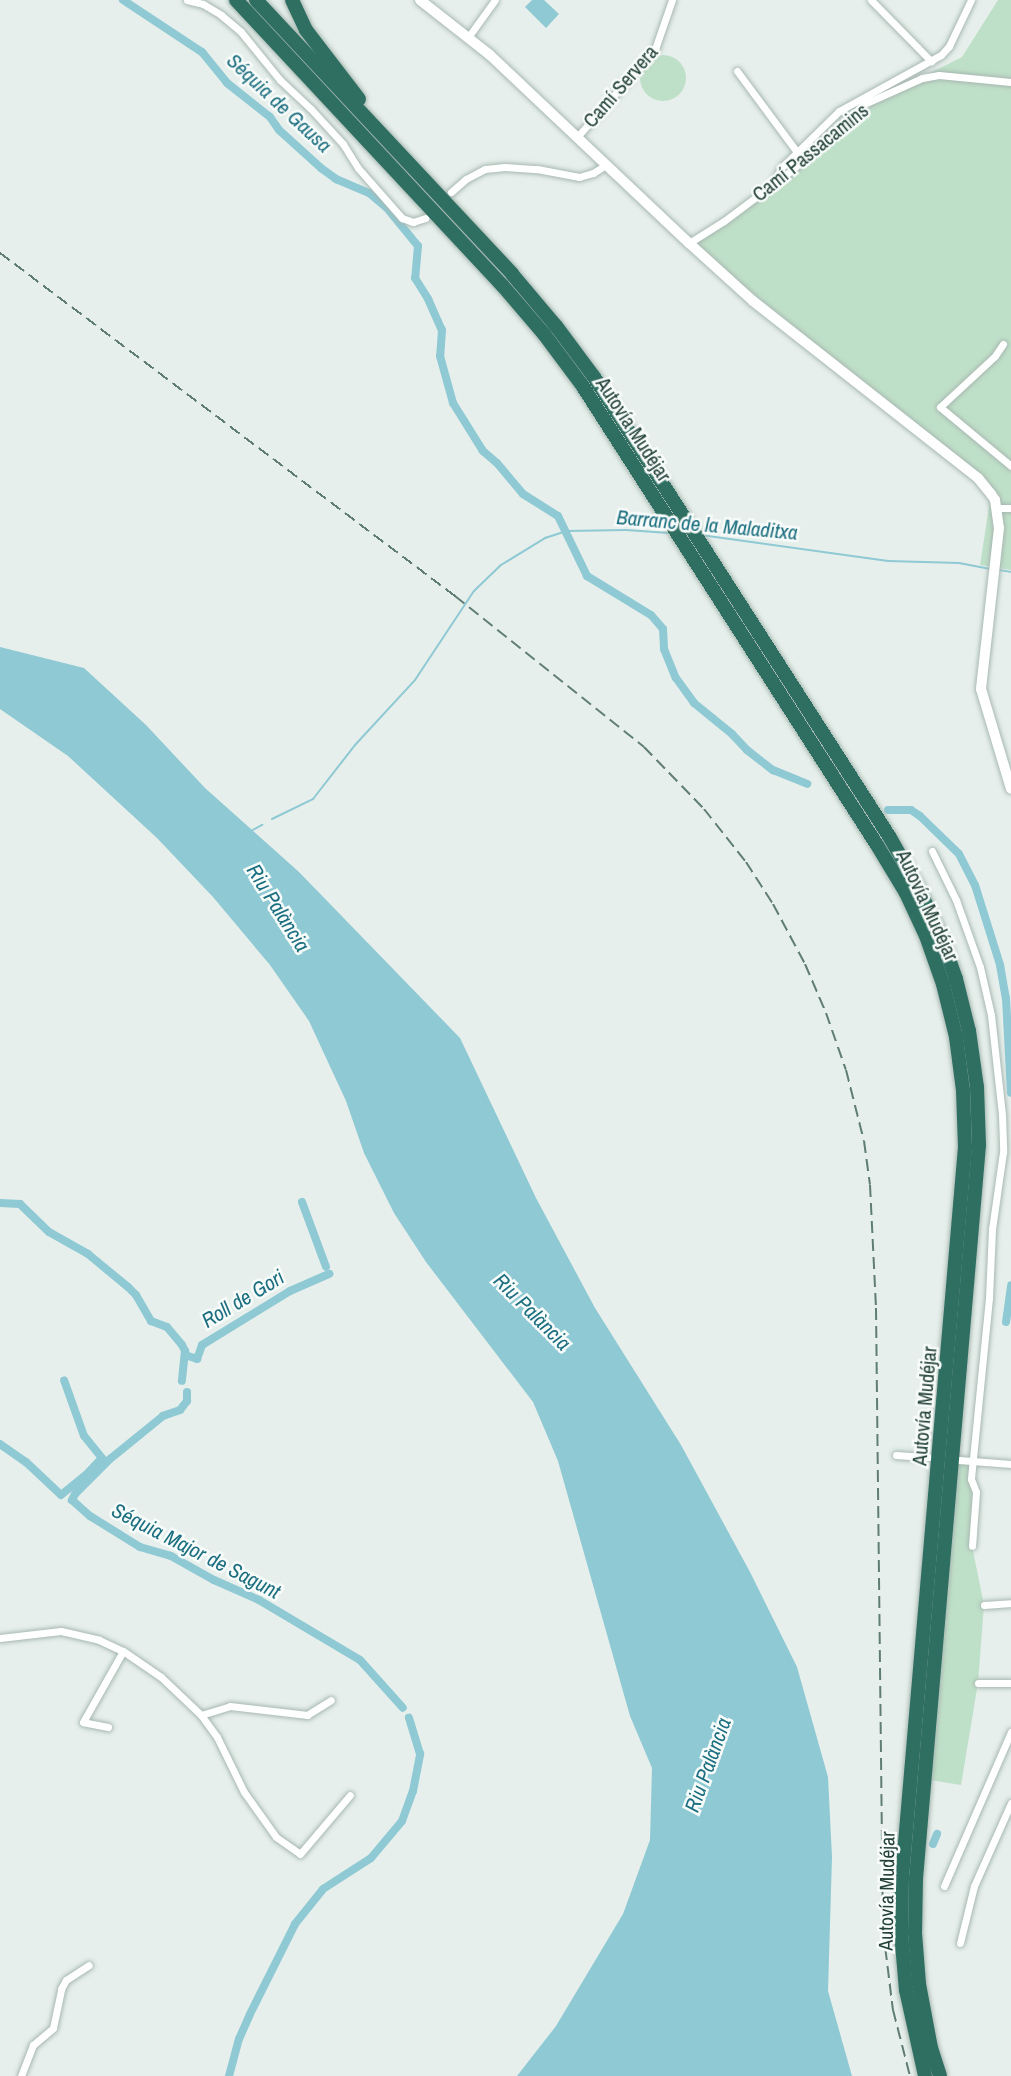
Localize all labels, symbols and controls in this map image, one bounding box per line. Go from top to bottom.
street label: Camí Servera [578,40,662,132]
water label: Séquia de Gausa [221,48,337,158]
street label: Camí Passacamins [747,98,873,206]
street label: Autovía Mudéjar [591,372,677,486]
water label: Barranc de la Maladitxa [615,505,799,545]
street label: Autovía Mudéjar [892,846,964,964]
water label: Riu Palància [241,860,315,956]
water label: Roll de Gori [197,1265,289,1333]
water label: Riu Palància [488,1268,576,1356]
street label: Autovía Mudéjar [907,1345,941,1467]
water label: Séquia Major de Sagunt [108,1498,284,1604]
water label: Riu Palància [679,1714,737,1816]
street label: Autovía Mudéjar [873,1831,899,1951]

